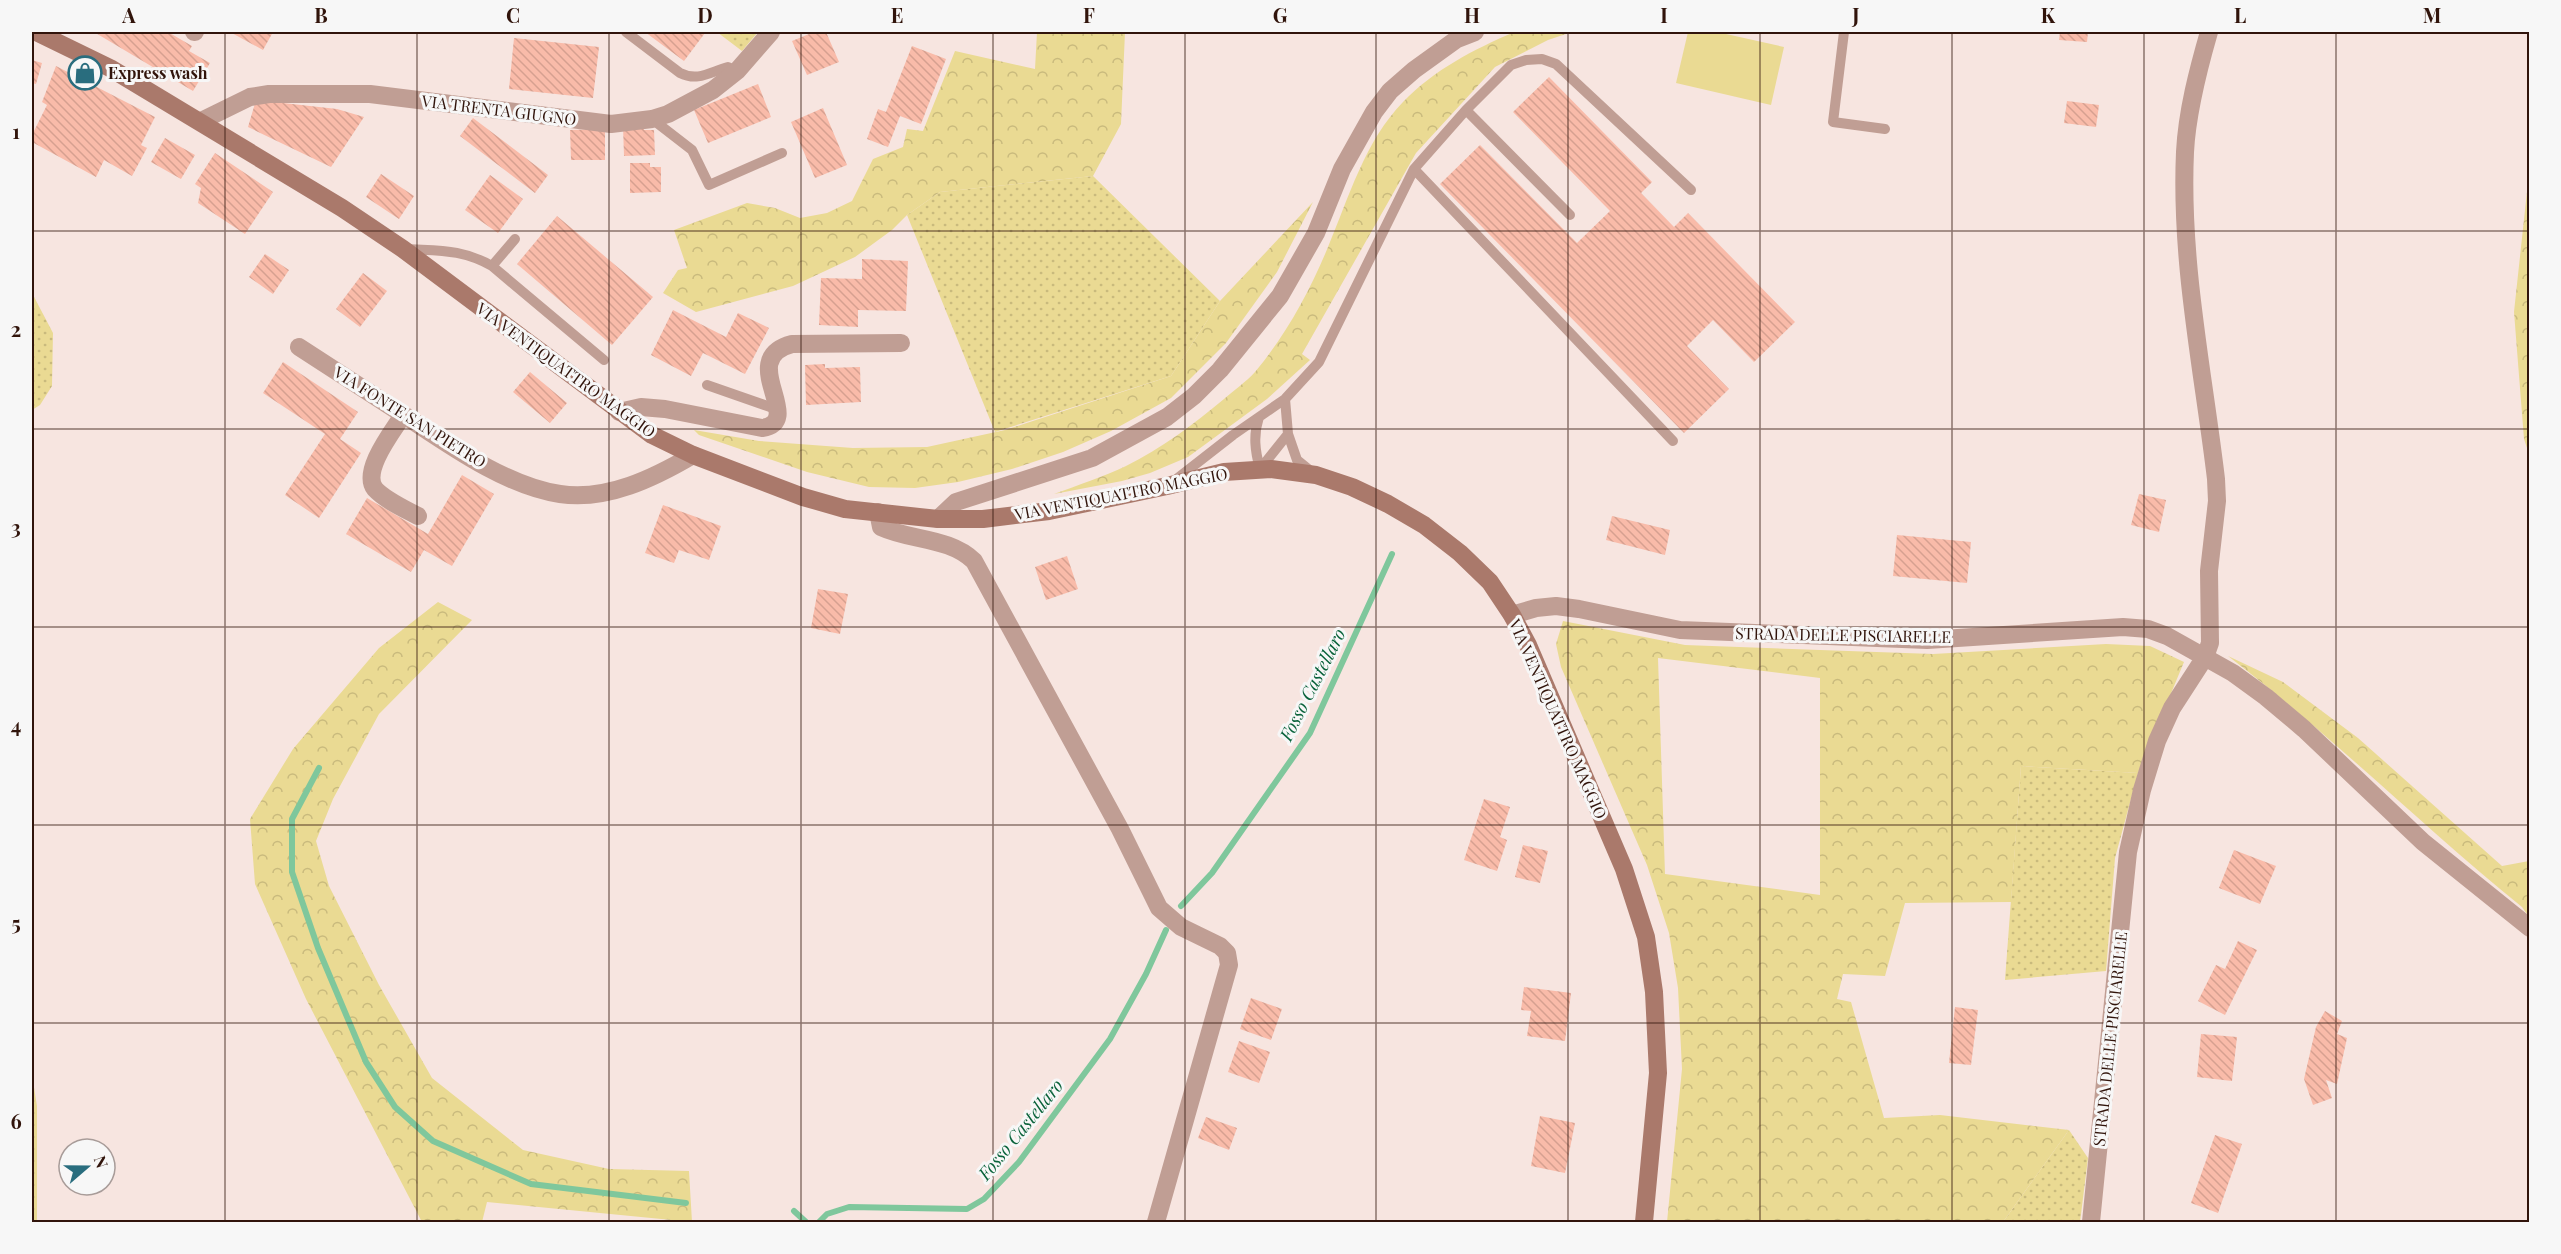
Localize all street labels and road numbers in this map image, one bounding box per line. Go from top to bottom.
street label: VIA TRENTA GIUGNO [420,89,578,129]
street label: VIA VENTIQUATTRO MAGGIO [472,297,660,442]
street label: VIA FONTE SAN PIETRO [329,361,490,472]
street label: VIA VENTIQUATTRO MAGGIO [1012,463,1229,525]
street label: VIA VENTIQUATTRO MAGGIO [1504,615,1612,822]
street label: STRADA DELLE PISCIARELLE [1735,622,1951,647]
street label: STRADA DELLE PISCIARELLE [2088,930,2131,1147]

